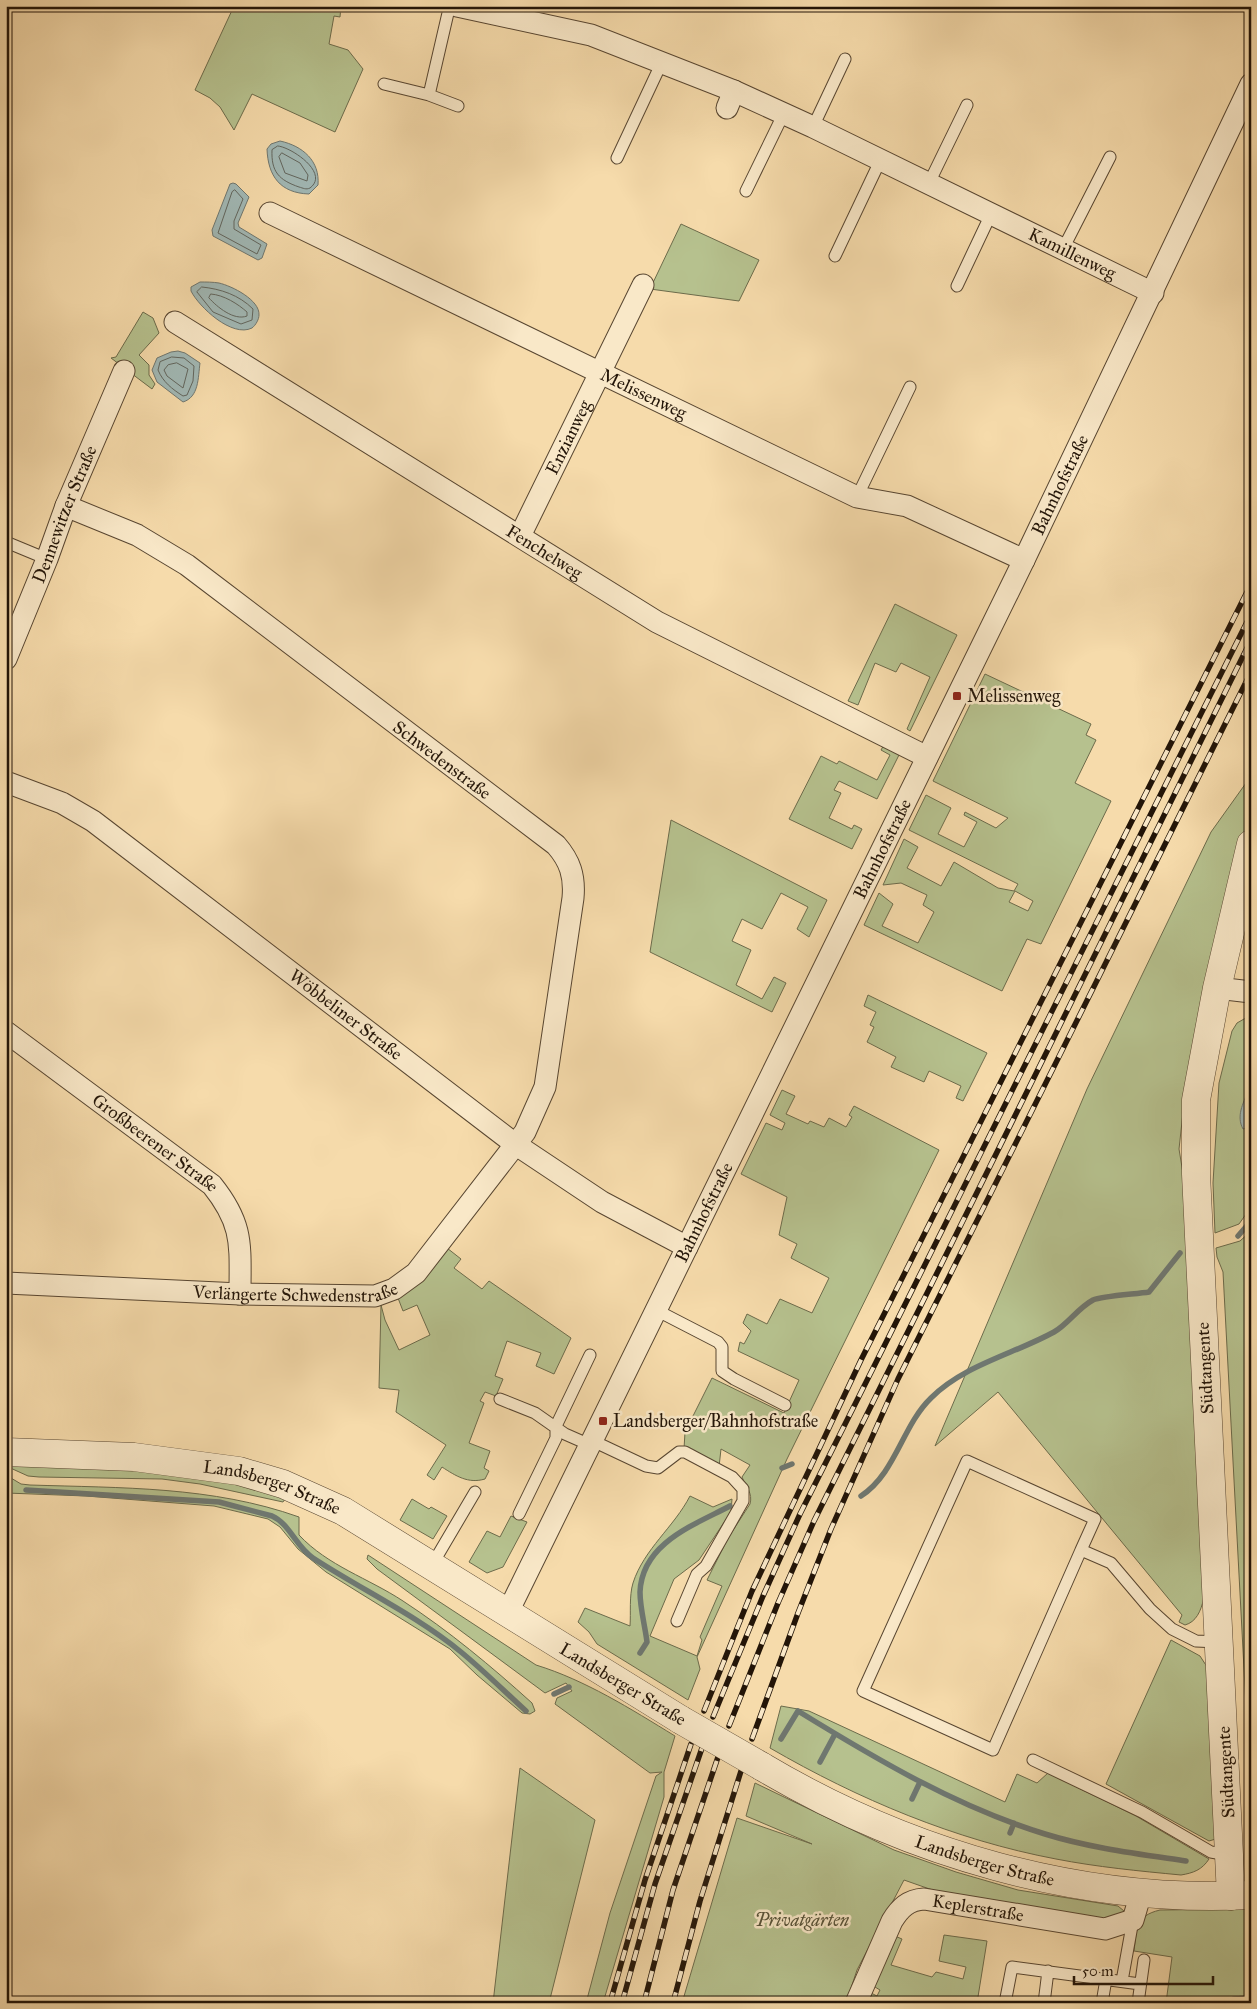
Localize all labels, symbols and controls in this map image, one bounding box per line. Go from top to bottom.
street label: Kamillenweg [1025,223,1120,285]
street label: Melissenweg [597,363,691,425]
street label: Enzianweg [541,396,597,478]
street label: Bahnhofstraße [1027,431,1093,539]
street label: Dennewitzer Straße [27,442,102,586]
street label: Fenchelweg [502,520,587,585]
place label: Melissenweg [967,685,1061,708]
marker: Melissenweg [951,690,963,702]
street label: Schwedenstraße [389,716,495,804]
street label: Bahnhofstraße [849,795,916,902]
street label: Wöbbeliner Straße [285,964,407,1065]
street label: Großbeerener Straße [88,1089,224,1196]
street label: Bahnhofstraße [670,1159,738,1266]
street label: Verlängerte Schwedenstraße [192,1278,401,1307]
street label: Südtangente [1192,1321,1219,1415]
place label: Landsberger/Bahnhofstraße [613,1410,818,1433]
marker: Landsberger/Bahnhofstraße [597,1415,609,1427]
street label: Landsberger Straße [202,1455,344,1519]
street label: Landsberger Straße [555,1638,690,1731]
street label: Südtangente [1213,1725,1240,1819]
street label: Landsberger Straße [912,1830,1056,1891]
street label: Keplerstraße [931,1890,1025,1926]
park label: Privatgärten [755,1909,850,1931]
scale bar [1074,1954,1213,1986]
text: 50 m [1082,1962,1114,1980]

